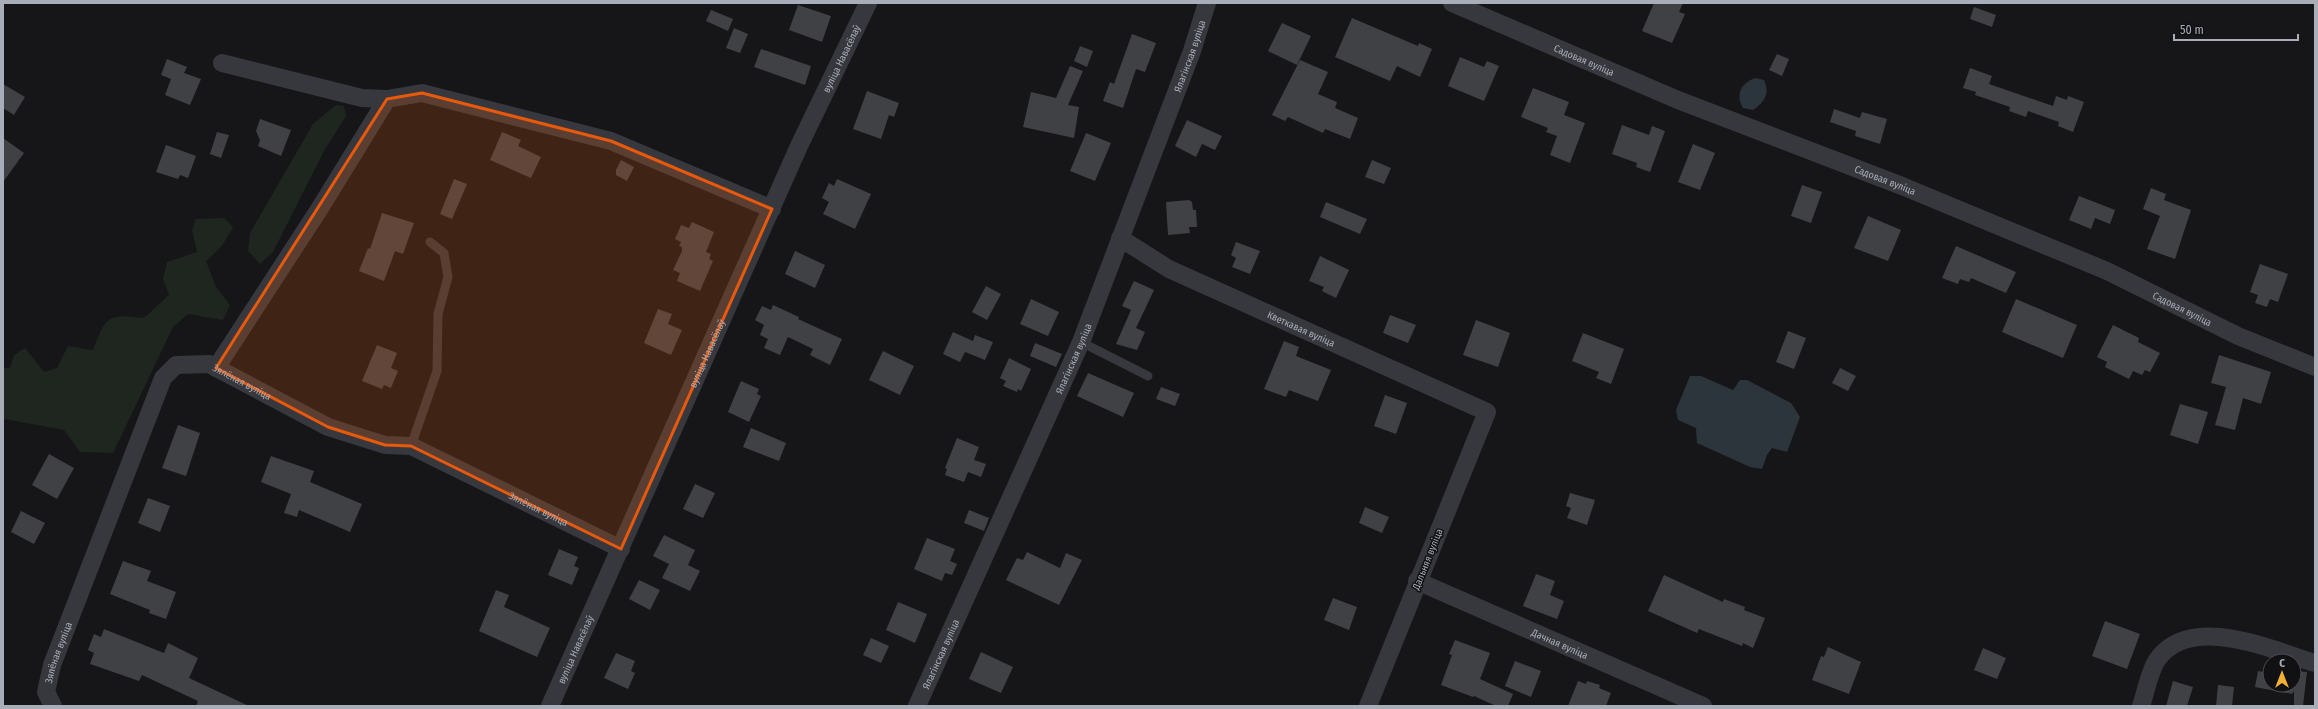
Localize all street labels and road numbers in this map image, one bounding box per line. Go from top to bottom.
street label: Ялагінская вуліца [1172,19,1208,94]
street label: вуліца Навасёлаў [821,23,864,95]
street label: Садовая вуліца [1552,42,1616,79]
street label: Садовая вуліца [1853,163,1917,198]
street label: Садовая вуліца [2150,290,2214,329]
street label: Кветкавая вуліца [1265,309,1337,350]
street label: вуліца Навасёлаў [687,317,728,390]
street label: Ялагінская вуліца [1053,322,1095,396]
street label: Зялёная вуліца [210,362,273,403]
street label: Зялёная вуліца [507,490,570,529]
street label: Дальняя вуліца [1409,527,1446,593]
street label: вуліца Навасёлаў [556,613,597,686]
street label: Ялагінская вуліца [920,617,962,691]
street label: Зялёная вуліца [43,620,75,685]
street label: Дачная вуліца [1529,626,1590,662]

